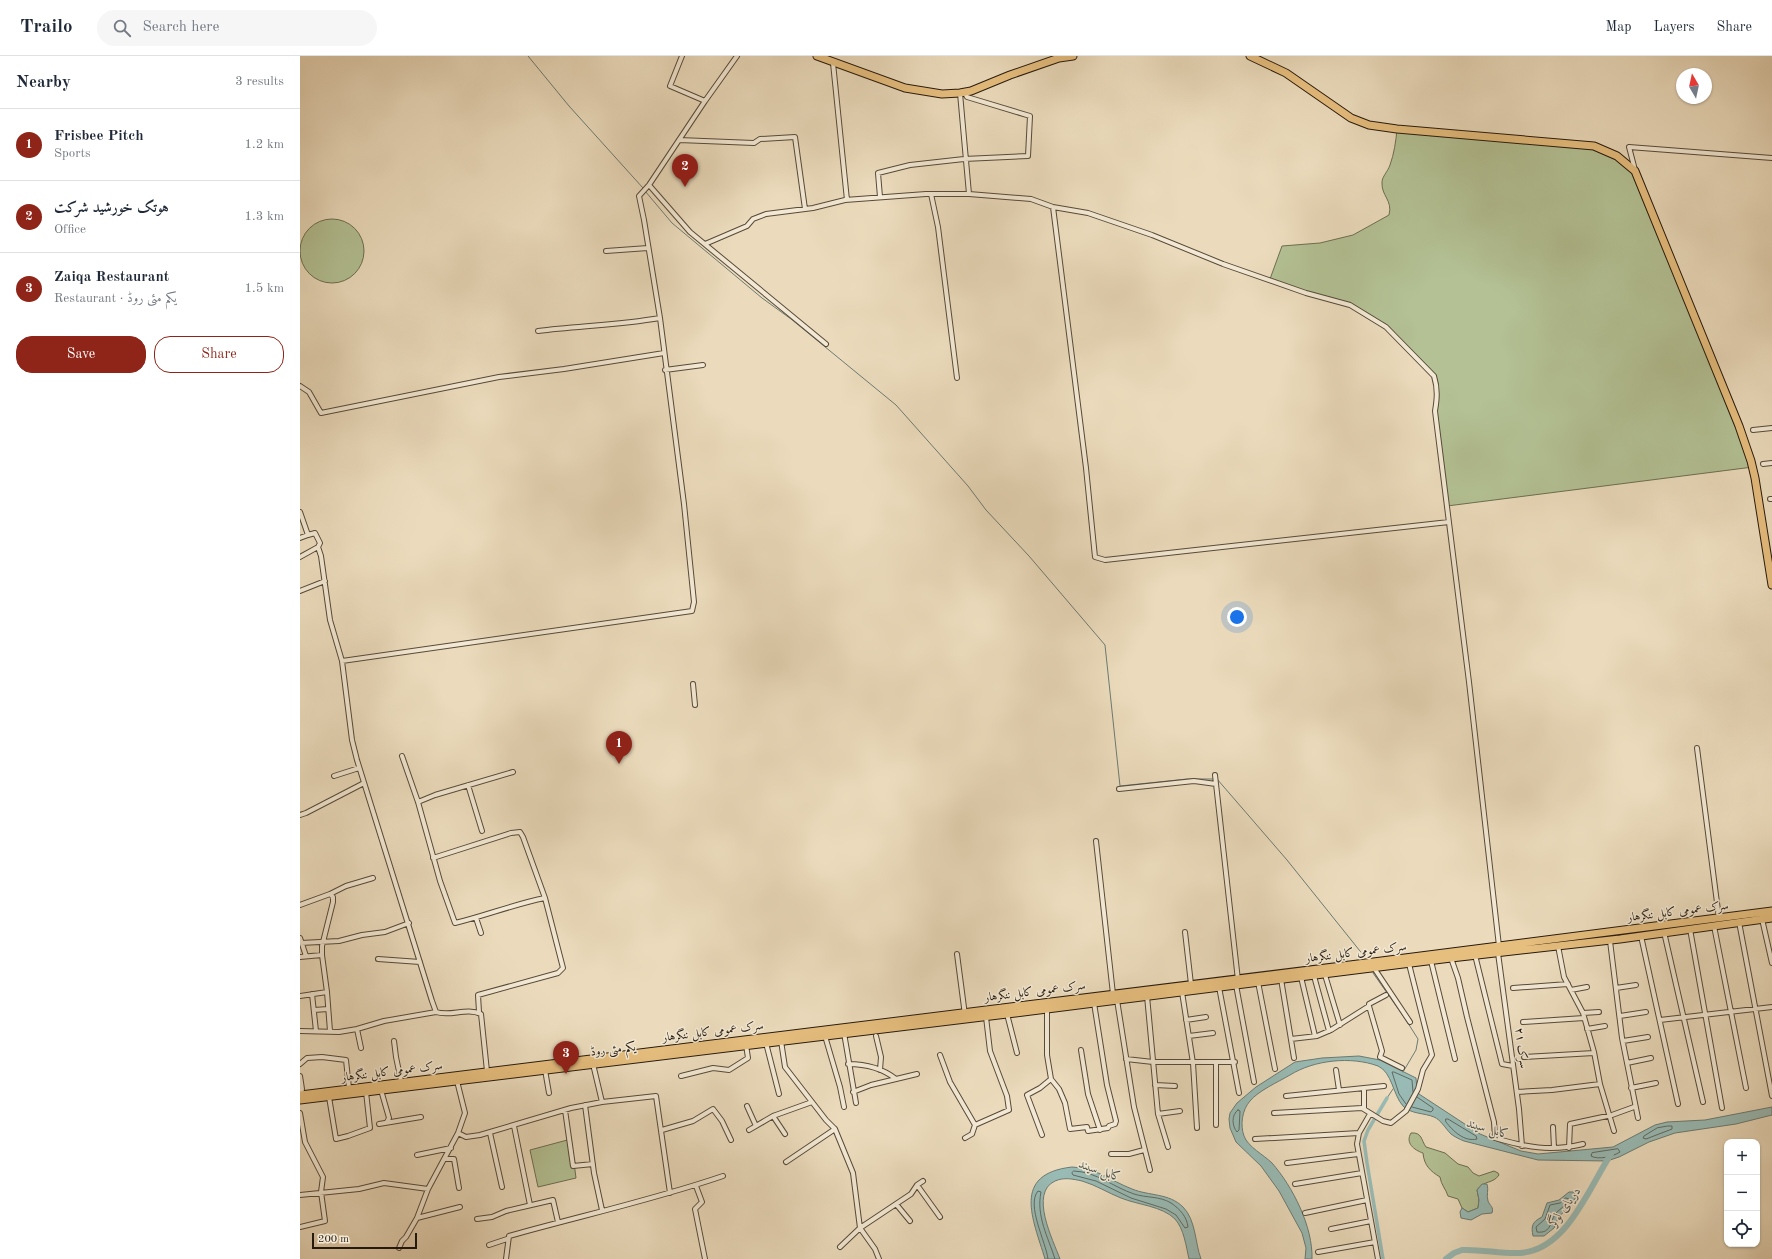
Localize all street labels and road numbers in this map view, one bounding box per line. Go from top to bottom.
street label: سرک عمومی کابل ننگرهار [1625,898,1730,926]
street label: سرک عمومی کابل ننگرهار [1303,939,1408,967]
street label: سرک عمومی کابل ننگرهار [982,978,1087,1006]
street label: سرک عمومی کابل ننگرهار [660,1018,765,1046]
street label: سرک ۲۱ [1512,1027,1529,1069]
street label: یکم مئی روڈ [589,1039,638,1063]
street label: سرک عمومی کابل ننگرهار [339,1058,444,1086]

